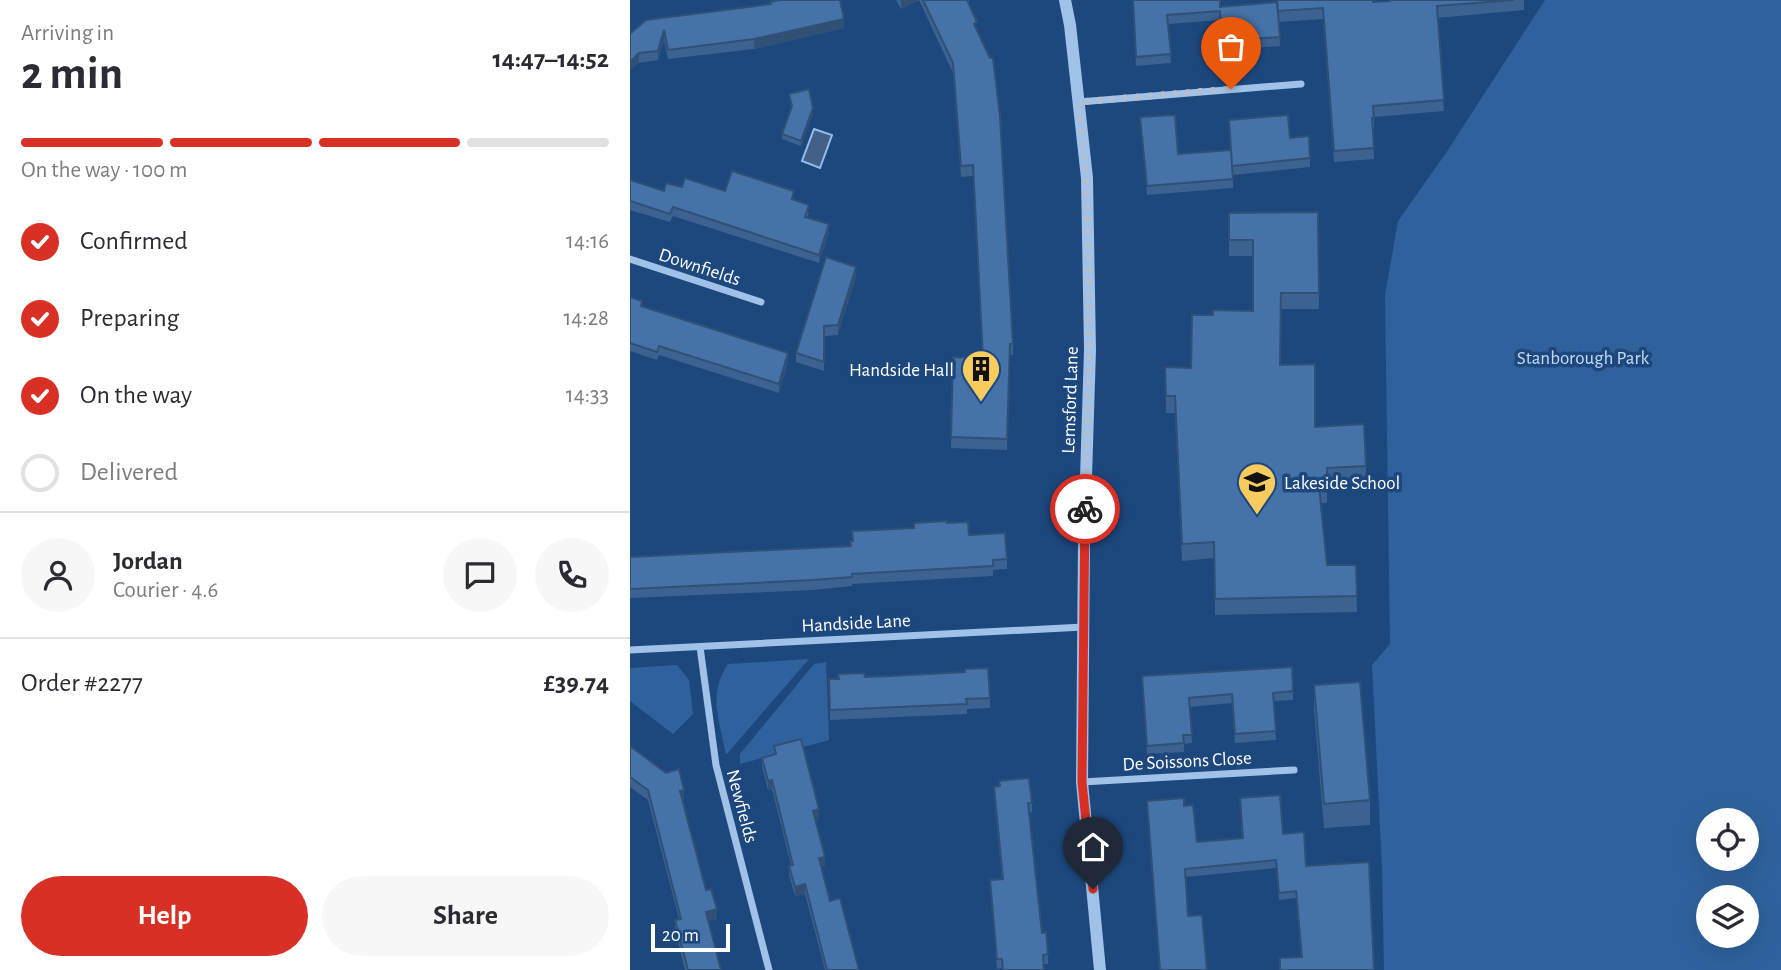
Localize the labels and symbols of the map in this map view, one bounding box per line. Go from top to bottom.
pin [1201,17,1261,89]
street label: Downfields [656,245,743,290]
street label: Lemsford Lane [1059,346,1082,454]
building icon: Handside Hall [960,348,1002,403]
park label: Stanborough Park [1517,349,1650,368]
place label: Handside Hall [849,361,954,380]
school or university icon: Lakeside School [1236,461,1278,516]
courier [1050,474,1120,544]
place label: Lakeside School [1284,474,1400,493]
street label: Handside Lane [801,611,911,636]
street label: De Soissons Close [1122,749,1252,774]
street label: Newfields [723,768,760,845]
pin [1063,817,1123,889]
scale bar [651,921,730,953]

